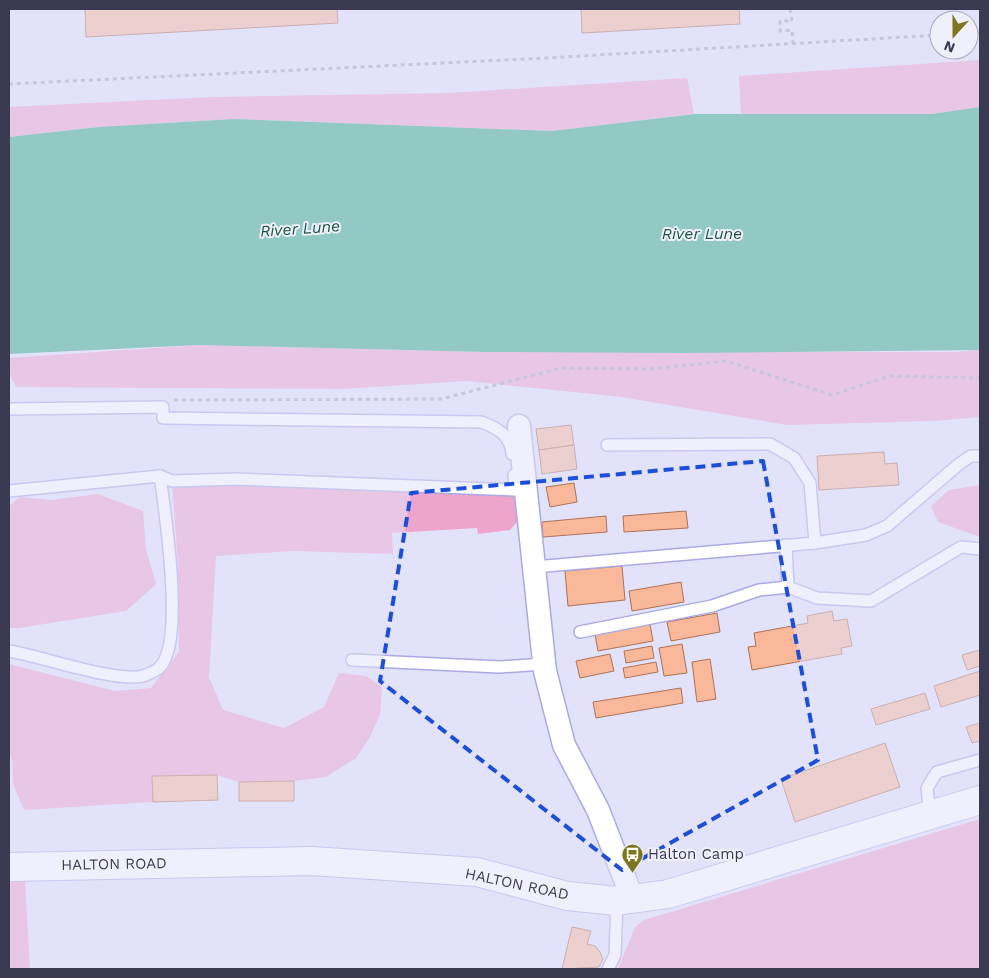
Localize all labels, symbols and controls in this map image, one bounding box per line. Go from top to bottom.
north arrow [929,10,979,60]
text: N [942,38,957,56]
water label: River Lune [259,216,341,241]
water label: River Lune [662,224,742,243]
bus stop icon: Halton Camp [620,842,644,873]
place label: Halton Camp [648,845,744,863]
street label: HALTON ROAD [61,854,167,874]
street label: HALTON ROAD [464,864,570,904]

